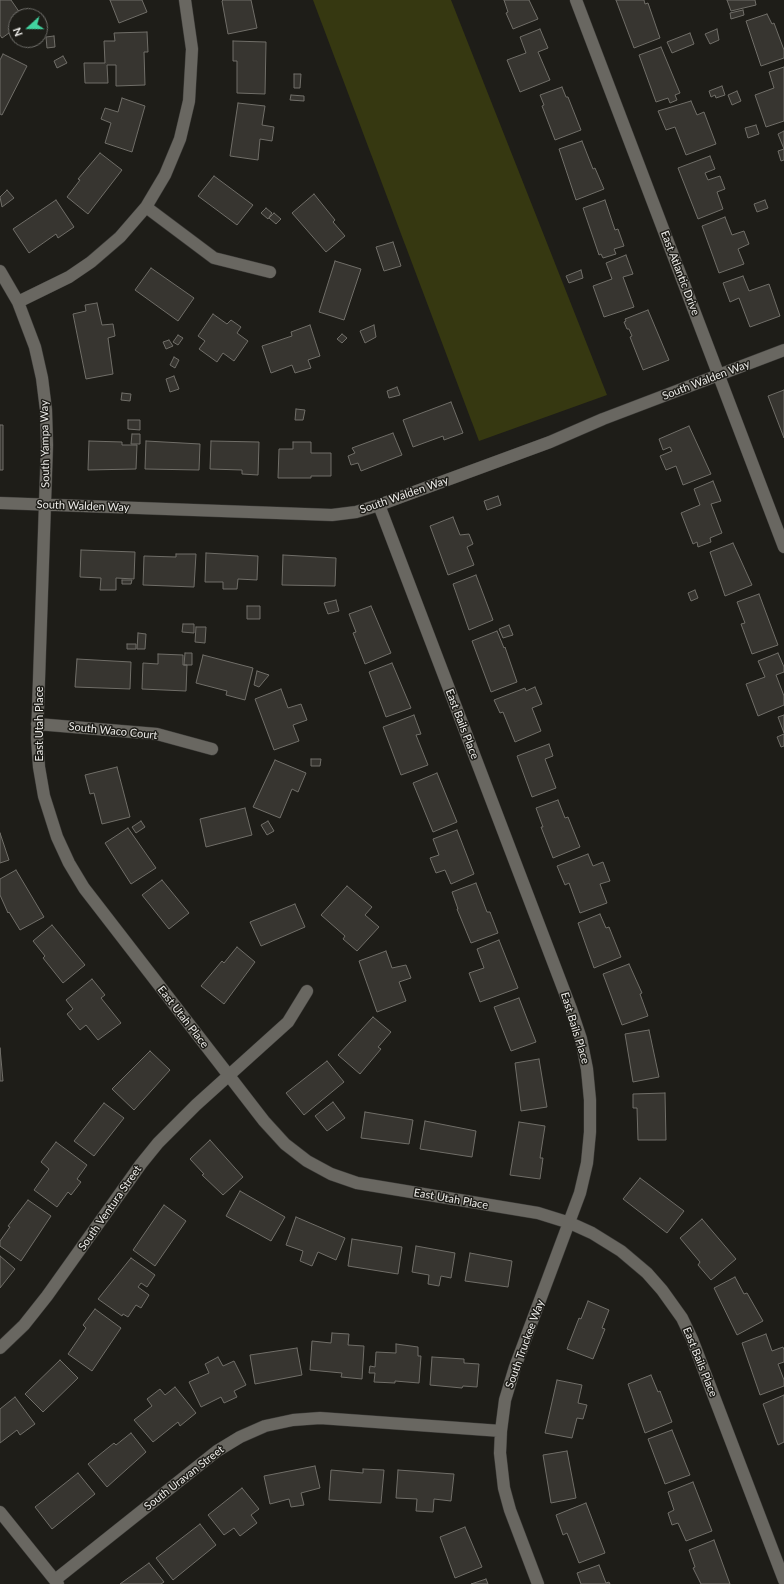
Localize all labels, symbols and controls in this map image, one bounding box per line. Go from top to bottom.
north arrow [8,8,48,48]
text: N [10,26,25,38]
street label: East Atlantic Drive [658,229,702,317]
street label: South Walden Way [660,357,752,403]
street label: South Yampa Way [38,400,52,488]
street label: South Walden Way [358,474,450,516]
street label: South Walden Way [36,498,130,514]
street label: East Utah Place [32,686,46,762]
street label: East Bails Place [443,687,481,761]
street label: South Waco Court [68,720,158,742]
street label: East Utah Place [155,983,211,1051]
street label: East Bails Place [558,991,592,1065]
street label: South Ventura Street [76,1163,144,1253]
street label: East Utah Place [413,1186,489,1212]
street label: South Truckee Way [503,1298,547,1390]
street label: East Bails Place [680,1325,720,1399]
street label: South Uravan Street [142,1443,226,1513]

